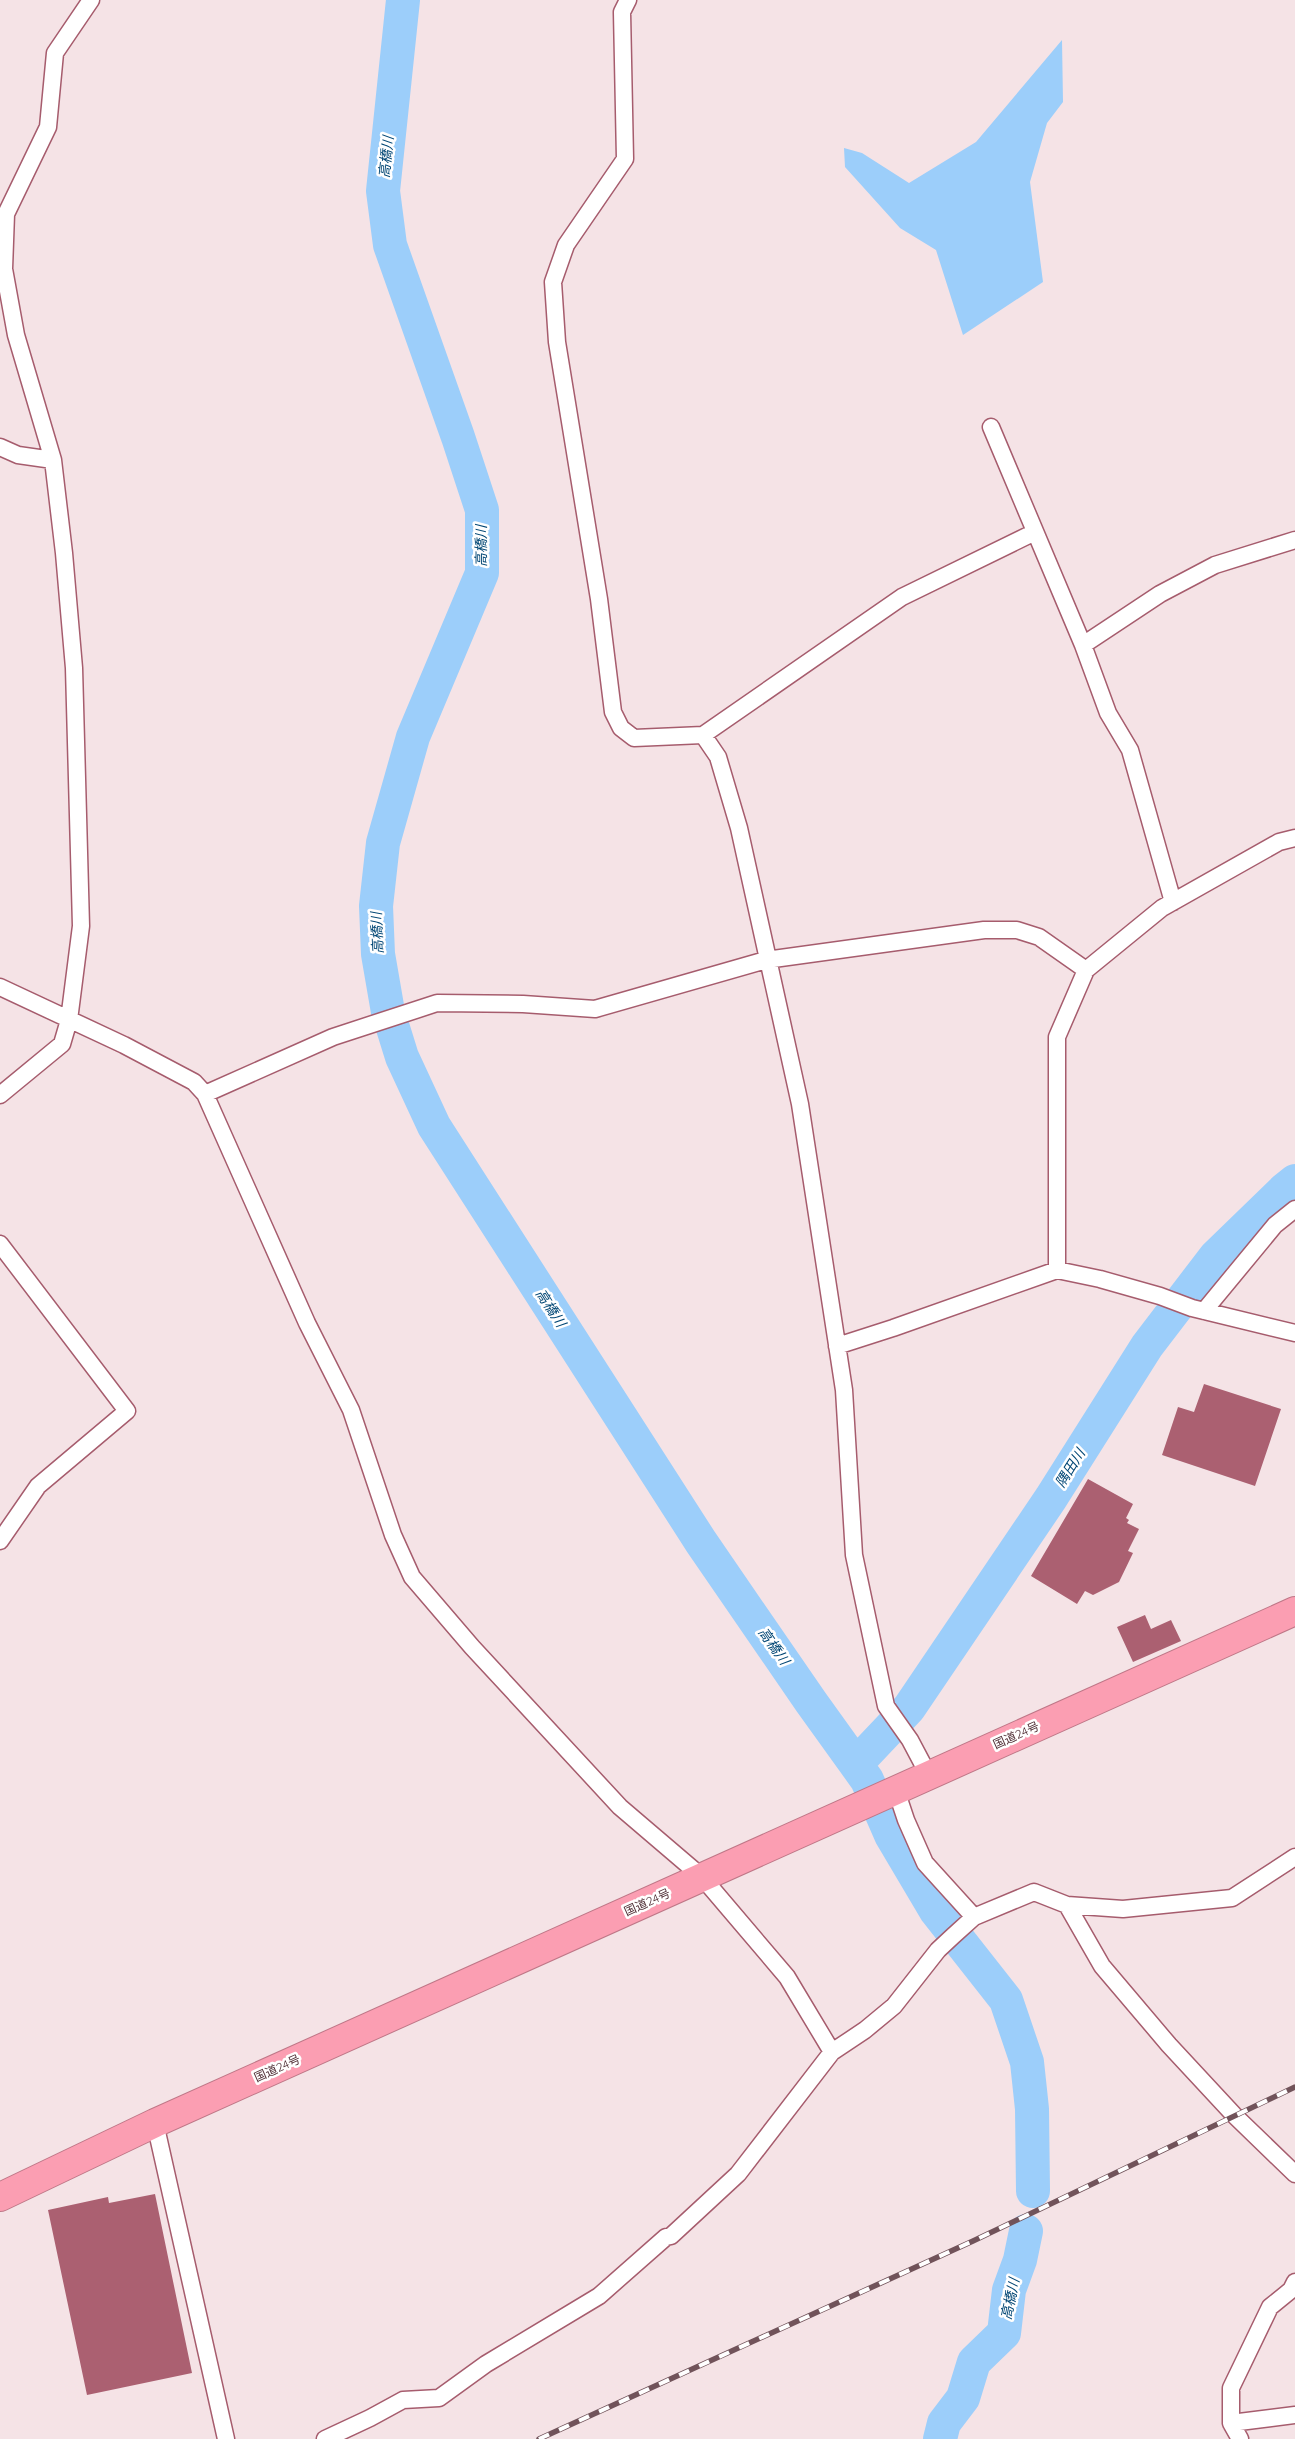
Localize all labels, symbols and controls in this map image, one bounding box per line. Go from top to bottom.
water label: 高橋川 [375,133,397,179]
water label: 高橋川 [472,523,490,567]
water label: 高橋川 [367,910,387,954]
water label: 高橋川 [532,1285,571,1332]
water label: 隅田川 [1051,1444,1090,1491]
water label: 高橋川 [755,1624,795,1670]
street label: 国道24号 [991,1718,1041,1752]
street label: 国道24号 [622,1885,672,1919]
street label: 国道24号 [252,2051,302,2085]
water label: 高橋川 [997,2275,1024,2321]

